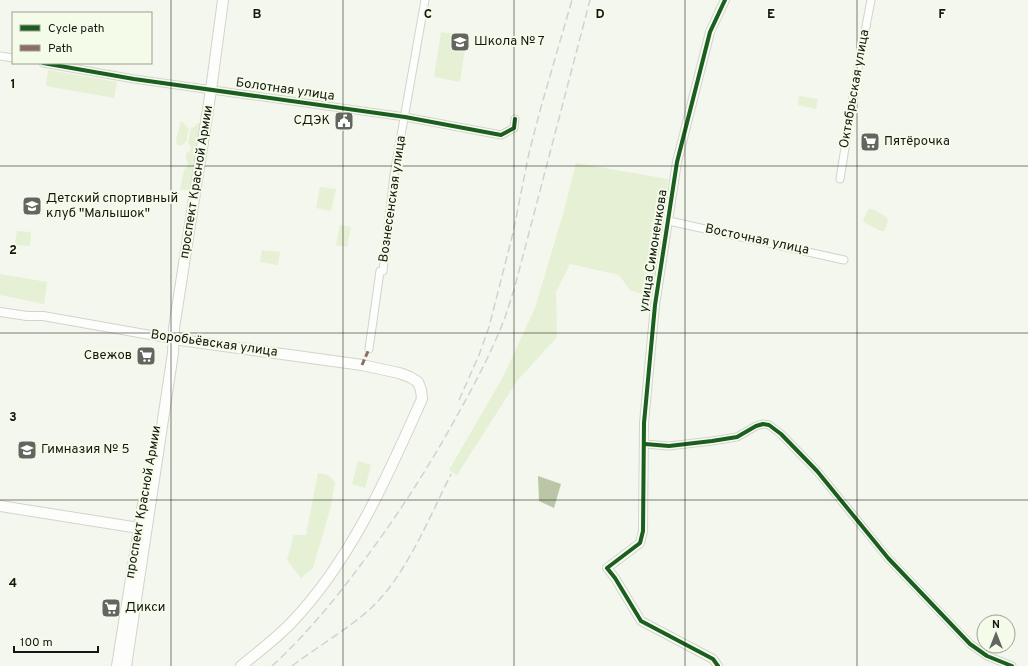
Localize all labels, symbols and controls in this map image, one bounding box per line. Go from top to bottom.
text: B [253,7,262,23]
text: C [424,7,432,23]
text: D [595,7,605,23]
text: E [767,7,775,23]
text: F [938,7,946,23]
legend [12,12,152,64]
text: Cycle path [48,21,105,37]
street label: Октябрьская улица [837,28,873,150]
school or university icon: Школа № 7 [449,31,471,53]
place label: Школа № 7 [474,34,545,50]
text: Path [48,41,73,57]
street label: Болотная улица [235,75,335,105]
text: 1 [10,77,16,93]
street label: проспект Красной Армии [177,104,217,260]
public building icon: СДЭК [333,110,355,132]
place label: СДЭК [293,113,330,129]
supermarket icon: Пятёрочка [859,131,881,153]
place label: Пятёрочка [884,134,950,150]
street label: Вознесенская улица [376,135,410,263]
street label: улица Симоненкова [636,188,672,314]
place label: Детский спортивный клуб "Малышок" [46,191,178,222]
school or university icon: Детский спортивный клуб "Малышок" [21,195,43,217]
street label: Восточная улица [704,221,810,259]
text: 2 [9,243,17,259]
street label: Воробьёвская улица [150,327,278,361]
supermarket icon: Свежов [135,345,157,367]
place label: Свежов [84,348,132,364]
text: 3 [9,410,17,426]
street label: проспект Красной Армии [123,424,165,580]
school or university icon: Гимназия № 5 [16,439,38,461]
place label: Гимназия № 5 [41,442,130,458]
text: 4 [9,576,17,592]
supermarket icon: Дикси [100,597,122,619]
place label: Дикси [125,600,165,616]
north arrow [976,614,1016,654]
text: N [992,618,1000,632]
scale bar [14,628,98,654]
text: 100 m [20,635,53,651]

